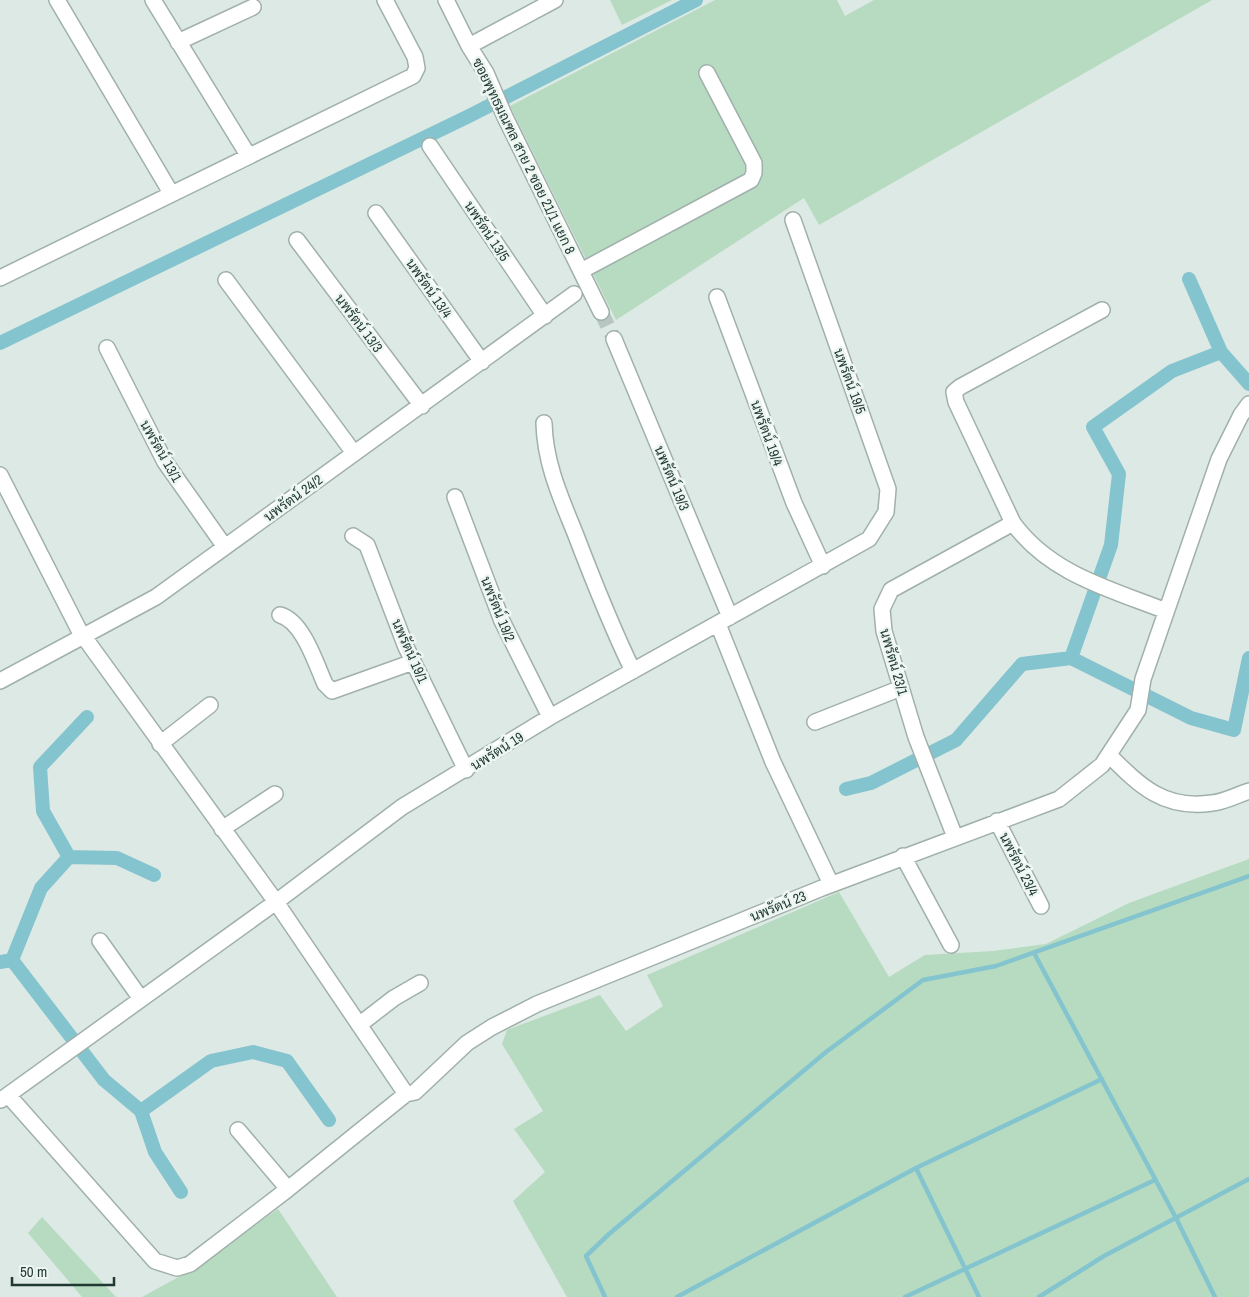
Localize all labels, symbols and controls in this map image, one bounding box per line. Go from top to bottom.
street label: ซอยพุทธมณฑล สาย 2 ซอย 21/1 แยก 8 [468,55,579,258]
street label: นพรัตน์ 13/5 [460,197,514,265]
street label: นพรัตน์ 13/4 [402,255,456,322]
street label: นพรัตน์ 13/3 [331,290,387,356]
street label: นพรัตน์ 19/5 [830,346,870,416]
street label: นพรัตน์ 19/4 [747,398,787,469]
street label: นพรัตน์ 13/1 [136,417,186,486]
street label: นพรัตน์ 19/3 [650,443,694,513]
street label: นพรัตน์ 24/2 [260,471,326,525]
street label: นพรัตน์ 19/2 [477,574,519,644]
street label: นพรัตน์ 19/1 [388,616,432,687]
street label: นพรัตน์ 23/1 [876,626,912,698]
street label: นพรัตน์ 19 [467,728,527,774]
street label: นพรัตน์ 23/4 [995,829,1043,899]
street label: นพรัตน์ 23 [747,887,809,925]
scale bar [12,1254,115,1286]
text: 50 m [20,1261,47,1282]

